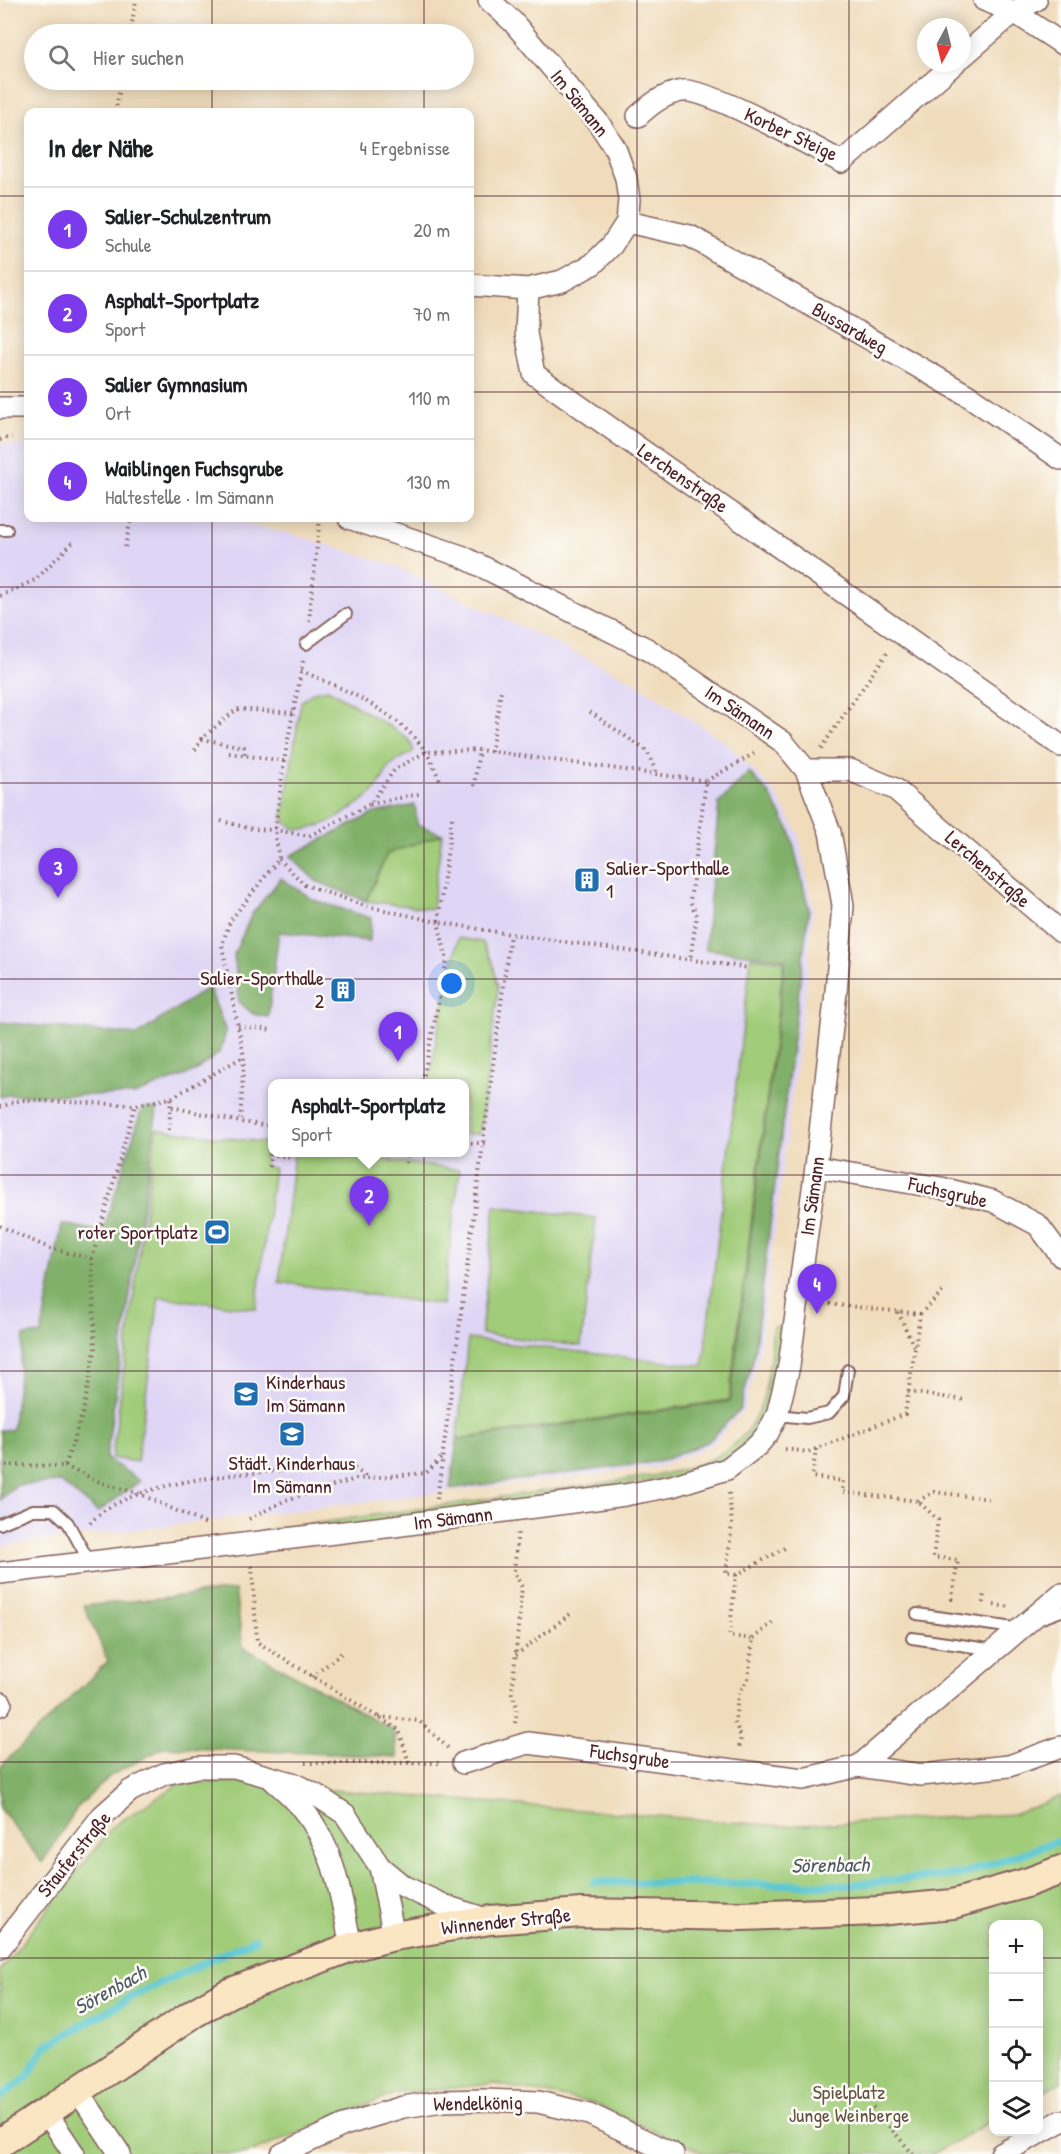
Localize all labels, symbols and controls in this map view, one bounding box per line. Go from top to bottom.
north arrow [917,18,971,72]
search box [24,24,474,90]
icon: search [45,41,78,74]
text: Hier suchen [93,42,184,72]
street label: Im Sämann [545,63,616,142]
street label: Korber Steige [740,100,842,167]
text: In der Nähe [48,130,154,165]
text: 4 Ergebnisse [359,134,450,161]
text: Salier-Schulzentrum [105,201,271,231]
text: 1 [64,216,71,243]
text: 20 m [413,216,450,243]
text: Schule [105,231,152,258]
text: Asphalt-Sportplatz [105,285,259,315]
street label: Bussardweg [808,295,893,360]
text: 2 [63,300,72,327]
text: 70 m [413,300,450,327]
text: Sport [105,315,145,342]
text: Salier Gymnasium [105,369,247,399]
text: 3 [63,384,72,411]
text: 110 m [408,384,450,411]
text: Ort [105,399,131,426]
street label: Lerchenstraße [633,436,734,519]
text: Waiblingen Fuchsgrube [105,453,284,483]
text: 4 [64,468,71,495]
text: 130 m [407,468,450,495]
text: Haltestelle · Im Sämann [105,483,274,510]
street label: Im Sämann [700,678,781,745]
street label: Lerchenstraße [940,824,1037,913]
pin: 3 [38,848,78,898]
place label: Salier-Sporthalle 1 [606,854,730,904]
building icon: Salier-Sporthalle 1 [572,865,602,895]
place label: Salier-Sporthalle 2 [200,964,325,1014]
your location [437,969,466,998]
building icon: Salier-Sporthalle 2 [328,975,358,1005]
pin: 1 [378,1012,418,1062]
popup [268,1079,469,1157]
text: Asphalt-Sportplatz [291,1090,446,1120]
text: Sport [291,1120,332,1147]
street label: Im Sämann [793,1155,830,1237]
street label: Fuchsgrube [905,1169,990,1214]
pin: 2 [350,1176,388,1226]
sports icon: roter Sportplatz [202,1217,232,1247]
place label: roter Sportplatz [78,1218,198,1245]
pin: 4 [798,1264,836,1314]
place label: Kinderhaus Im Sämann [266,1368,346,1418]
school or university icon: Kinderhaus Im Sämann [231,1379,261,1409]
school or university icon: Städt. Kinderhaus Im Sämann [277,1419,307,1449]
place label: Städt. Kinderhaus Im Sämann [229,1449,356,1499]
street label: Im Sämann [412,1499,494,1536]
street label: Fuchsgrube [588,1736,672,1774]
street label: Stauferstraße [31,1805,117,1902]
water label: Sörenbach [791,1849,870,1880]
street label: Winnender Straße [440,1900,572,1941]
map controls [989,1920,1043,2136]
button: + [989,1920,1043,1974]
water label: Sörenbach [69,1957,152,2021]
button: − [989,1974,1043,2028]
button: locate [989,2028,1043,2082]
park label: Spielplatz Junge Weinberge [789,2078,909,2128]
button: layers [989,2082,1043,2136]
street label: Wendelkönig [433,2088,523,2117]

